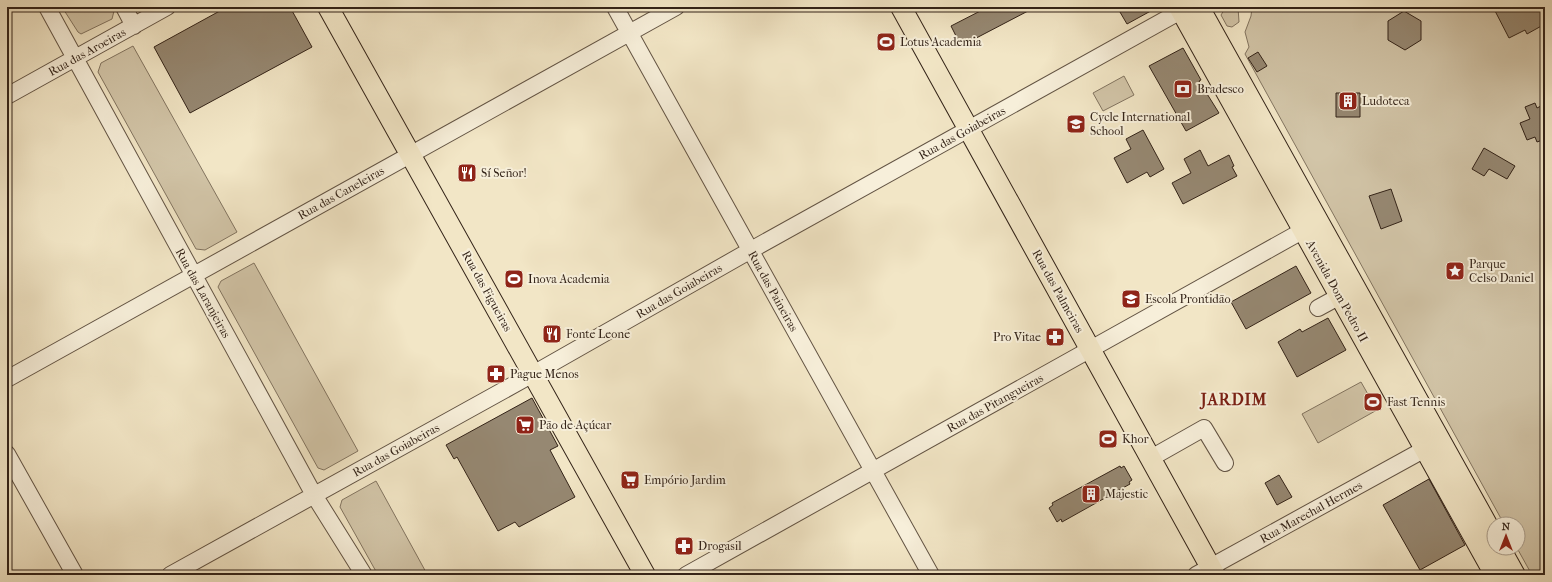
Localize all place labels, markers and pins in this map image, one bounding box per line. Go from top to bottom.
sports icon: Lotus Academia [875,31,897,53]
place label: Lotus Academia [900,35,982,49]
bank icon: Bradesco [1172,78,1194,100]
place label: Bradesco [1197,82,1244,96]
building icon: Ludoteca [1337,90,1359,112]
place label: Ludoteca [1362,94,1410,108]
place label: Cycle International School [1090,110,1191,138]
school or university icon: Cycle International School [1065,113,1087,135]
restaurant icon: Sí Señor! [456,162,478,184]
place label: Sí Señor! [481,166,527,180]
place label: Parque Celso Daniel [1469,257,1534,285]
place icon: Parque Celso Daniel [1444,260,1466,282]
sports icon: Inova Academia [503,268,525,290]
place label: Inova Academia [528,272,610,286]
school or university icon: Escola Prontidão [1120,288,1142,310]
place label: Escola Prontidão [1145,292,1231,306]
restaurant icon: Fonte Leone [541,323,563,345]
pharmacy icon: Pro Vitae [1044,326,1066,348]
place label: Fonte Leone [566,327,630,341]
place label: Pro Vitae [993,330,1041,344]
pharmacy icon: Pague Menos [485,363,507,385]
place label: Pague Menos [510,367,579,381]
sports icon: Fast Tennis [1362,391,1384,413]
place label: Fast Tennis [1387,395,1446,409]
supermarket icon: Pão de Açúcar [514,414,536,436]
place label: Pão de Açúcar [539,418,612,433]
sports icon: Khor [1097,428,1119,450]
place label: Khor [1122,432,1149,446]
supermarket icon: Empório Jardim [619,469,641,491]
place label: Empório Jardim [644,473,726,487]
building icon: Majestic [1080,483,1102,505]
place label: Majestic [1105,487,1148,501]
pharmacy icon: Drogasil [673,535,695,557]
place label: Drogasil [698,539,742,553]

